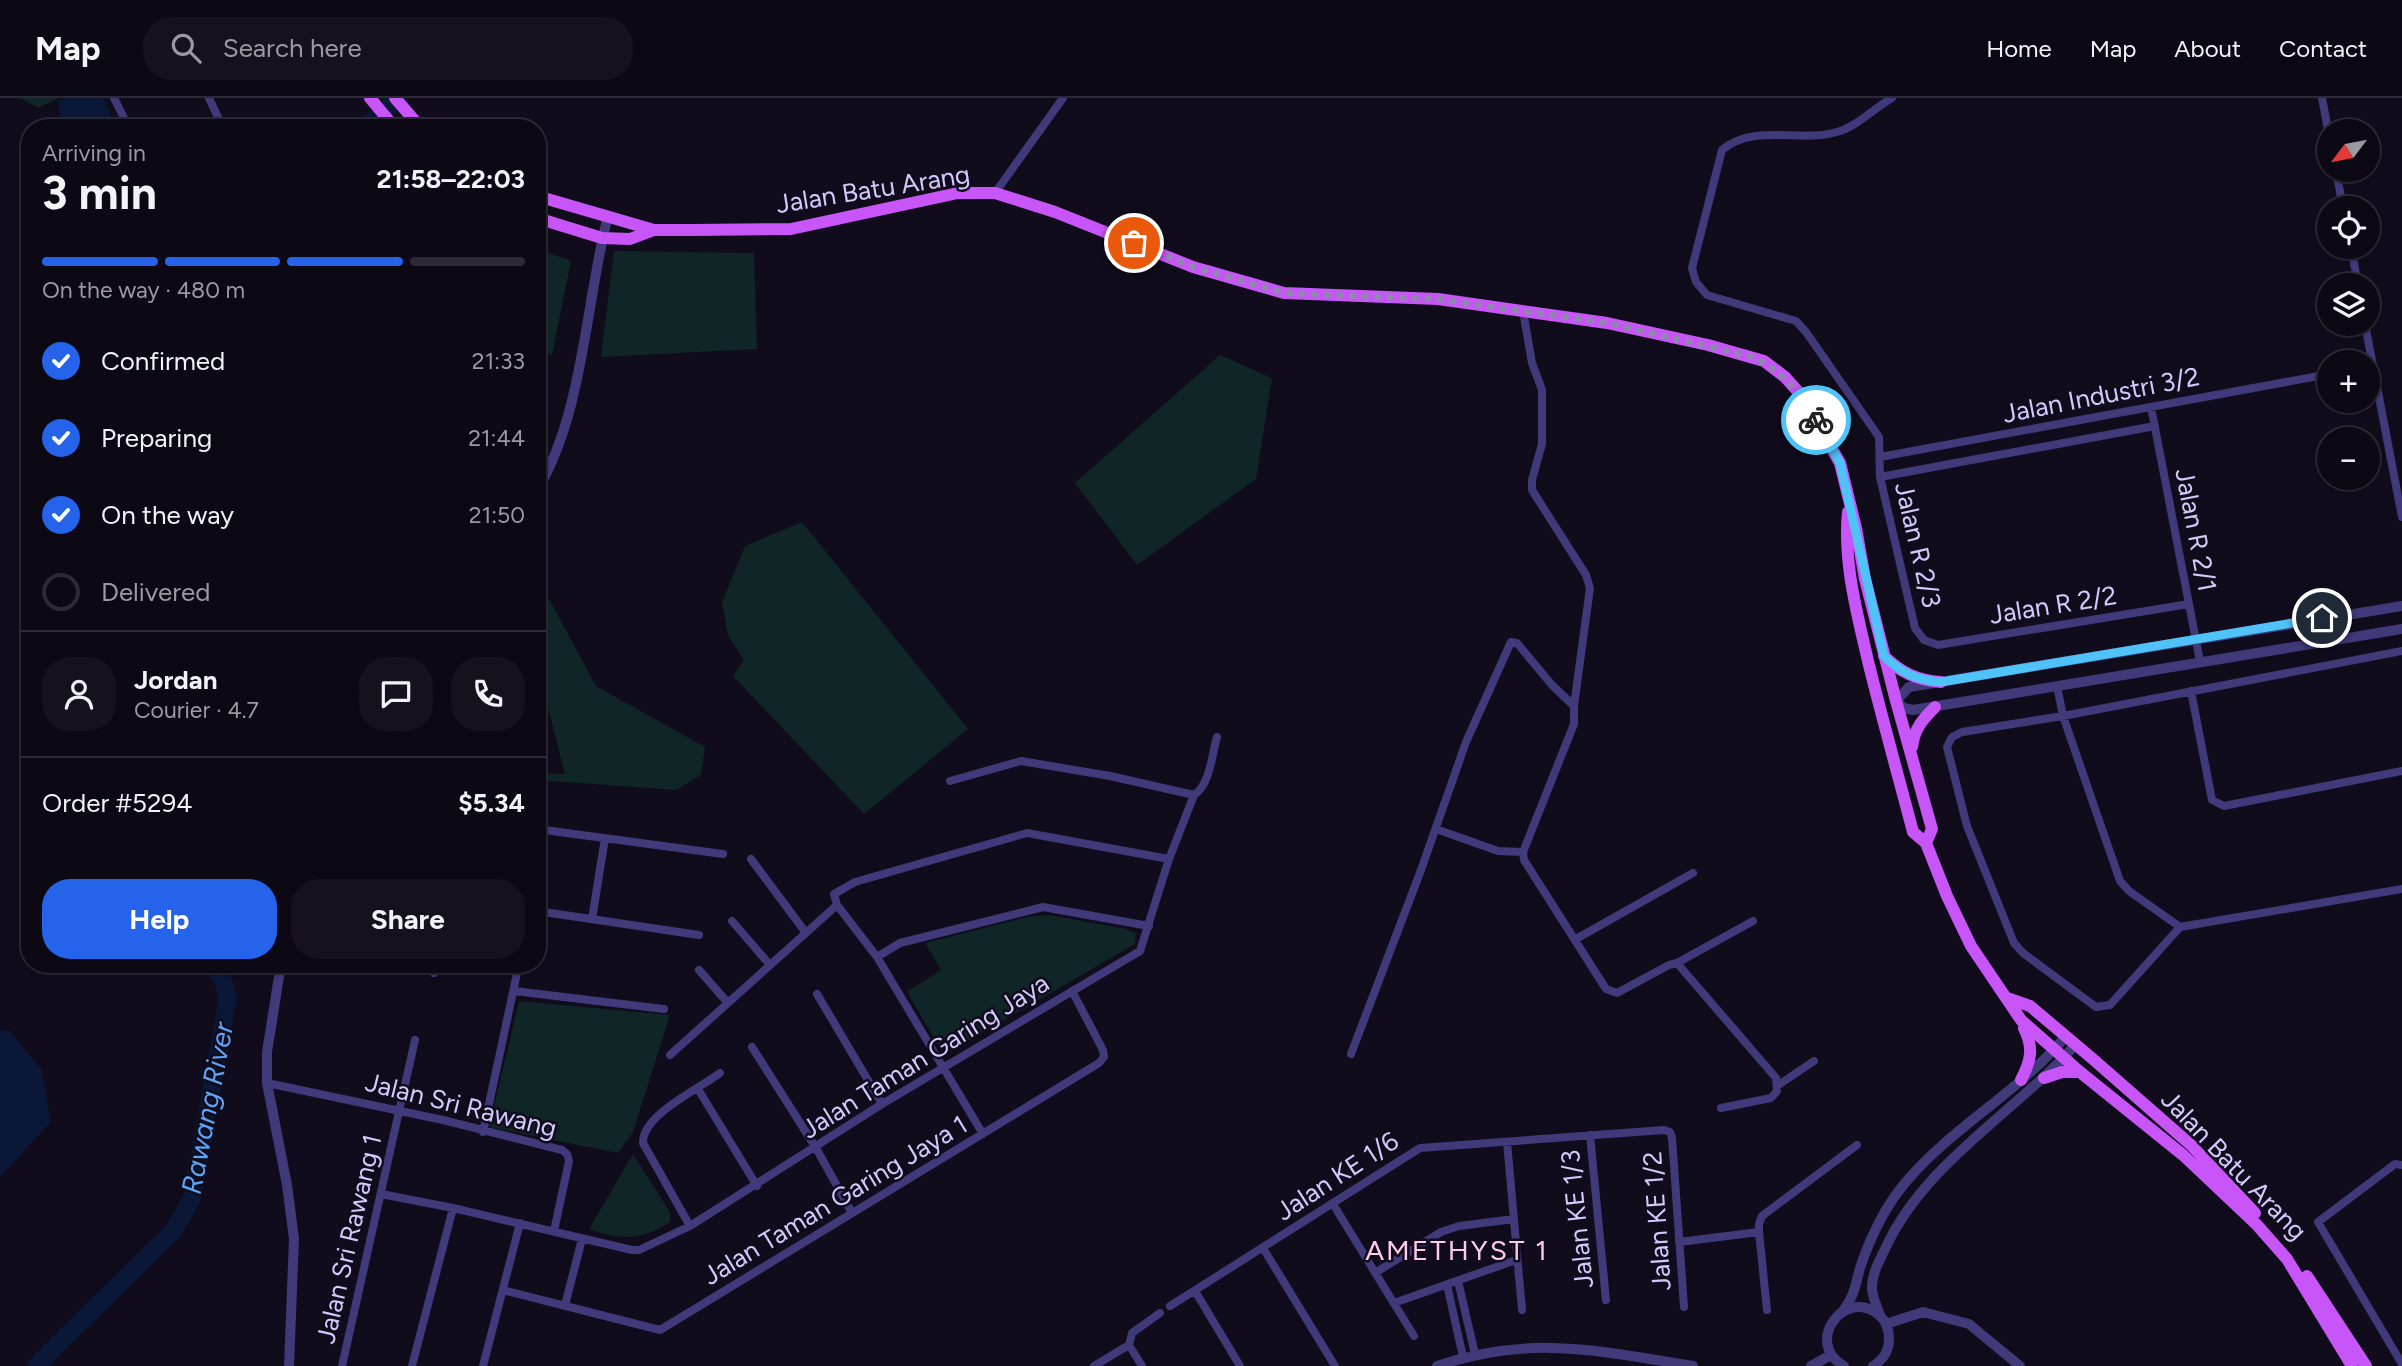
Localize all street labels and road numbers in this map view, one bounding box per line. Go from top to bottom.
street label: Jalan Batu Arang [774,158,972,220]
street label: Jalan Industri 3/2 [2000,360,2202,430]
street label: Jalan R 2/1 [2168,466,2224,594]
street label: Jalan R 2/3 [1888,479,1948,611]
street label: Jalan R 2/2 [1987,579,2119,631]
street label: Jalan Taman Garing Jaya [795,967,1055,1145]
street label: Jalan Sri Rawang [362,1066,560,1144]
street label: Jalan Batu Arang [2154,1083,2314,1247]
street label: Jalan Taman Garing Jaya 1 [697,1108,973,1292]
street label: Jalan KE 1/6 [1270,1125,1404,1227]
street label: Jalan Sri Rawang 1 [309,1131,389,1347]
street label: Jalan KE 1/3 [1554,1148,1600,1290]
street label: Jalan KE 1/2 [1636,1150,1678,1292]

